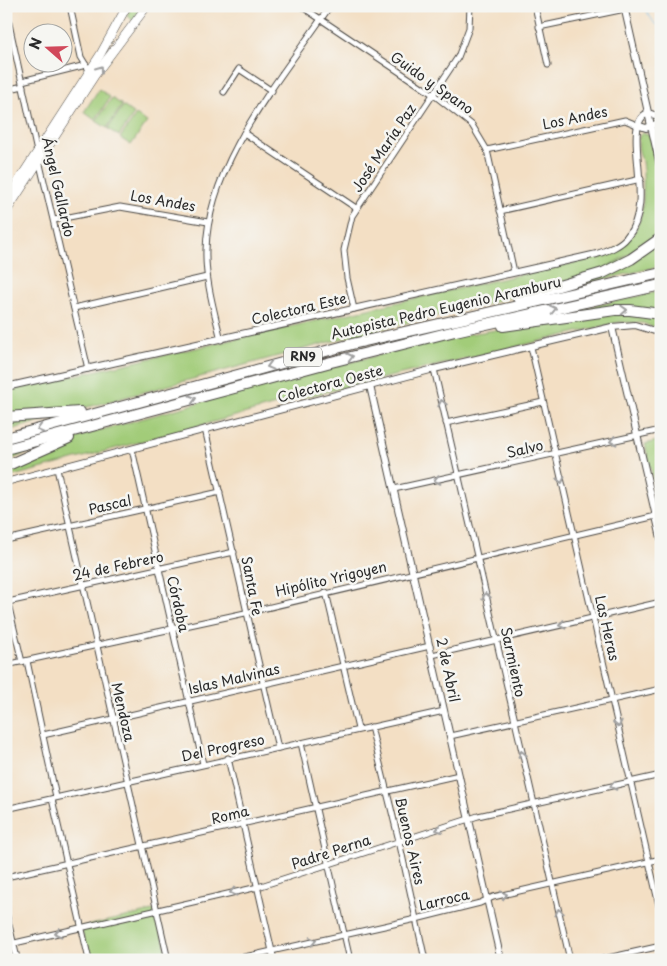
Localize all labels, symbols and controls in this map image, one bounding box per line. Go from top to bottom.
north arrow [22,22,72,72]
text: N [24,35,47,52]
street label: Guido y Spano [386,46,478,119]
one-way arrow [94,65,103,75]
street label: José María Paz [346,99,421,196]
street label: Los Andes [541,100,609,135]
street label: Ángel Gallardo [37,135,80,239]
street label: Los Andes [129,184,197,217]
street label: Autopista Pedro Eugenio Aramburu [329,271,563,344]
street label: Colectora Este [249,287,349,330]
one-way arrow [549,304,558,315]
one-way arrow [621,305,629,315]
road number: RN9 [284,348,322,367]
one-way arrow [345,352,354,363]
street label: Colectora Oeste [275,359,385,408]
one-way arrow [267,360,275,370]
one-way arrow [188,394,196,404]
one-way arrow [437,399,448,408]
one-way arrow [36,423,44,433]
street label: Salvo [504,434,545,463]
one-way arrow [609,435,618,446]
one-way arrow [433,474,442,485]
one-way arrow [555,476,566,485]
street label: Pascal [86,489,133,520]
street label: 24 de Febrero [70,546,166,585]
street label: Santa Fe [236,554,269,618]
street label: Hipólito Yrigoyen [273,555,389,602]
street label: Córdoba [162,574,195,634]
one-way arrow [481,591,492,600]
street label: Las Heras [590,593,625,663]
one-way arrow [558,619,567,630]
street label: Sarmiento [496,625,531,699]
street label: 2 de Abril [431,636,466,704]
street label: Islas Malvinas [186,658,282,699]
street label: Mendoza [106,680,141,744]
one-way arrow [612,719,623,728]
street label: Del Progreso [179,728,267,767]
one-way arrow [517,750,528,759]
one-way arrow [609,780,618,790]
street label: Buenos Aires [390,795,431,887]
street label: Roma [209,800,251,829]
one-way arrow [435,823,443,833]
street label: Padre Perna [288,829,373,874]
street label: Larroca [416,883,472,916]
one-way arrow [229,886,238,897]
one-way arrow [500,890,509,901]
one-way arrow [555,908,565,917]
one-way arrow [53,927,62,938]
one-way arrow [308,937,317,947]

